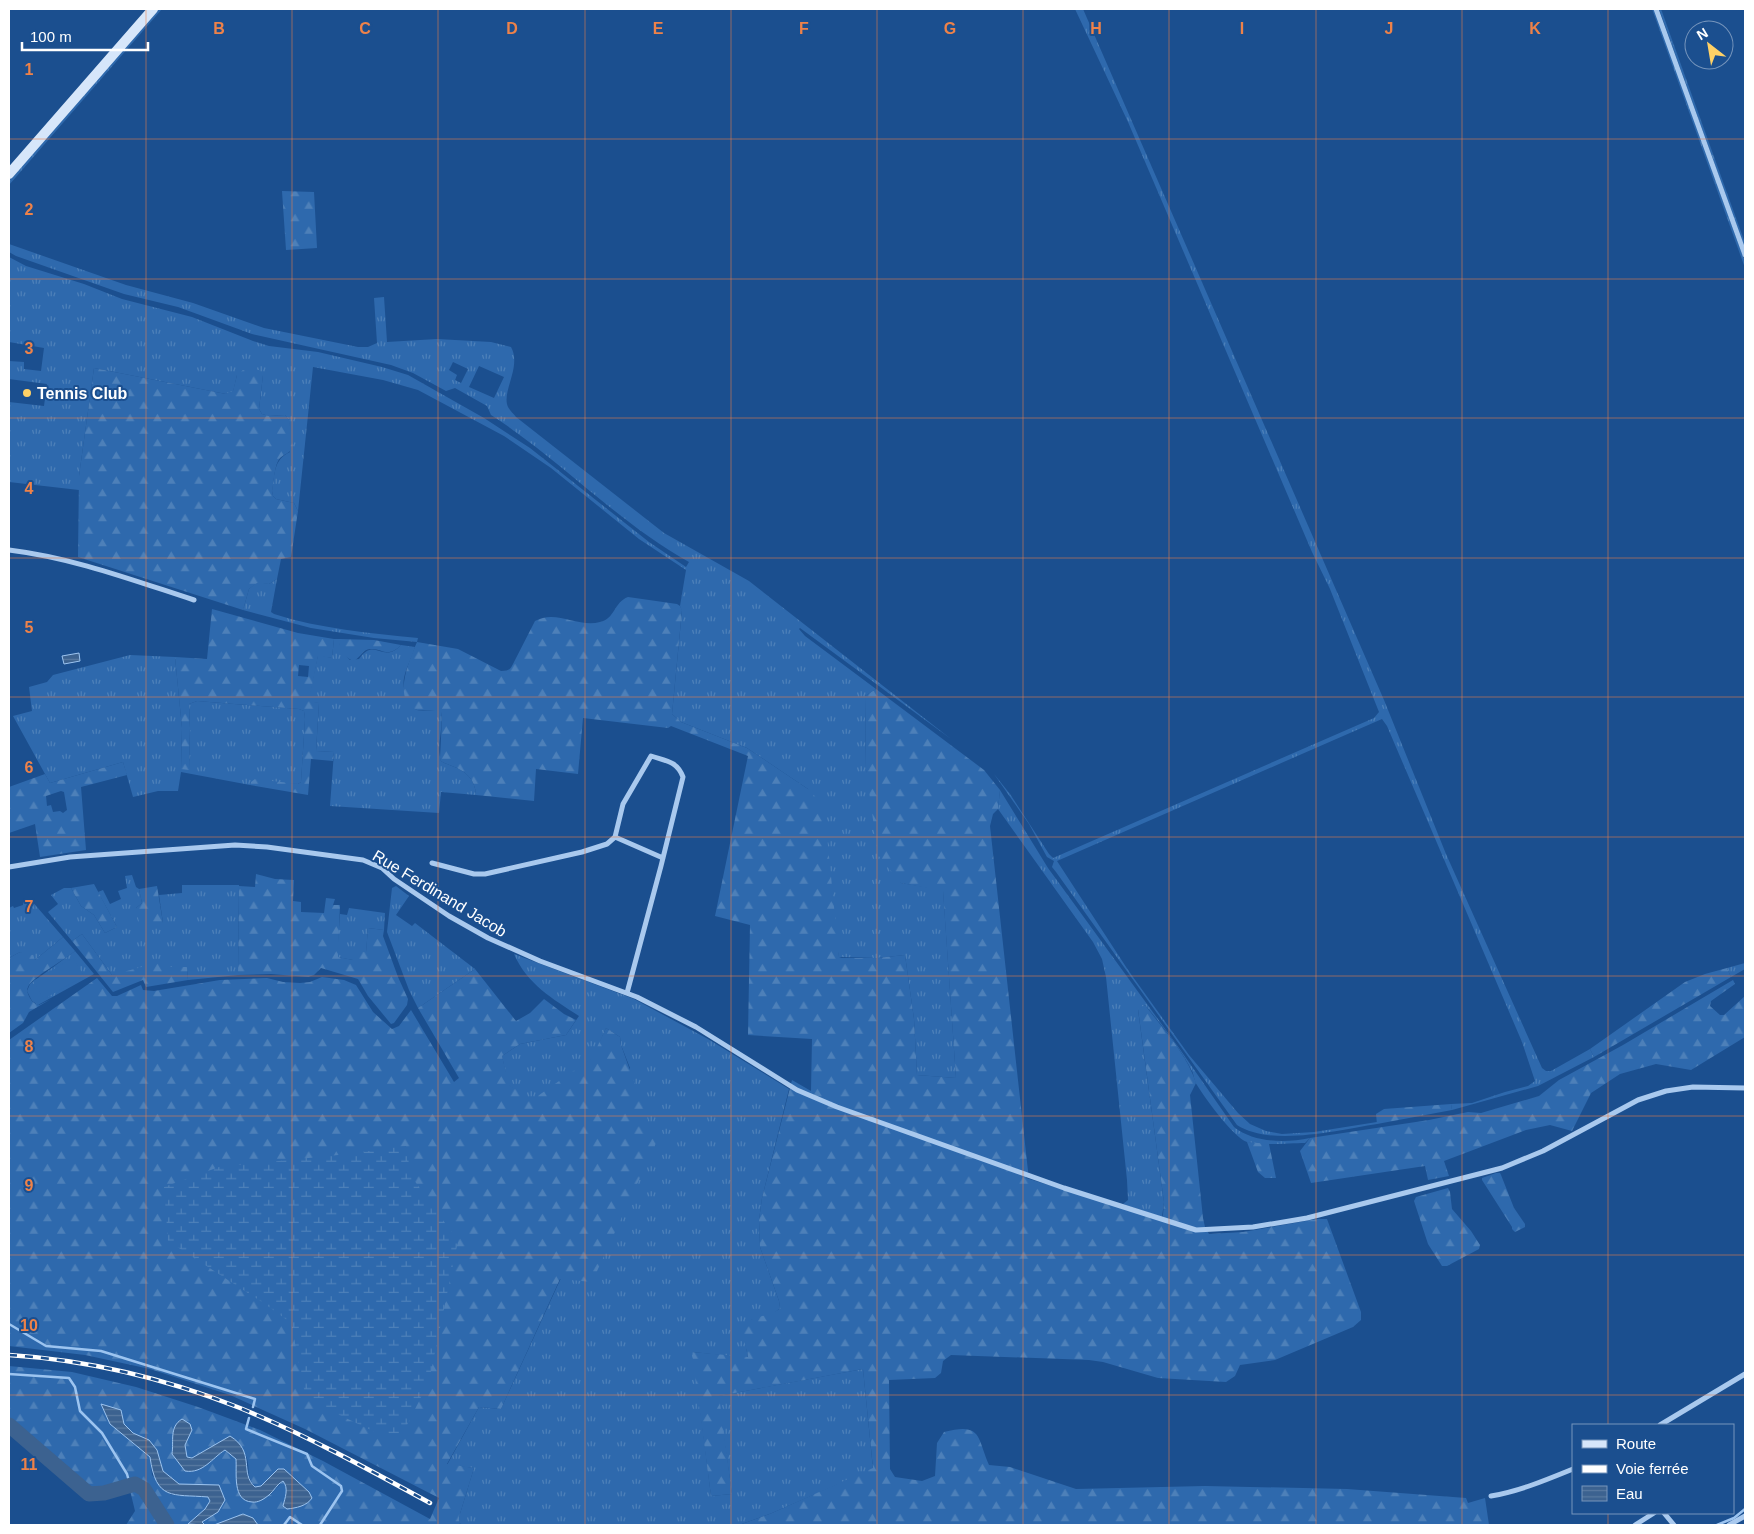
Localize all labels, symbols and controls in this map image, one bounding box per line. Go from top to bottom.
scale bar [22,20,149,52]
text: B [213,20,225,37]
text: C [359,20,371,37]
text: D [506,20,518,37]
text: E [653,20,664,37]
text: F [799,20,809,37]
text: G [944,20,956,37]
text: H [1090,20,1102,37]
text: I [1240,20,1244,37]
text: J [1385,20,1393,37]
text: K [1529,20,1541,37]
north arrow [1684,20,1734,70]
text: N [1694,24,1711,43]
text: 100 m [30,28,72,45]
text: 1 [25,61,34,78]
text: 2 [25,201,34,218]
text: 3 [25,340,34,357]
place label: Tennis Club [37,385,128,402]
marker: Tennis Club [21,387,33,399]
text: 4 [25,480,34,497]
text: 5 [25,619,34,636]
text: 6 [25,759,34,776]
street label: Rue Ferdinand Jacob [370,847,510,940]
text: 7 [25,898,34,915]
text: 8 [25,1038,34,1055]
text: 9 [25,1177,34,1194]
text: 10 [20,1317,38,1334]
legend [1572,1424,1734,1514]
text: Route [1616,1435,1656,1452]
text: 11 [21,1456,38,1473]
text: Voie ferrée [1616,1460,1689,1477]
text: Eau [1616,1485,1643,1502]

